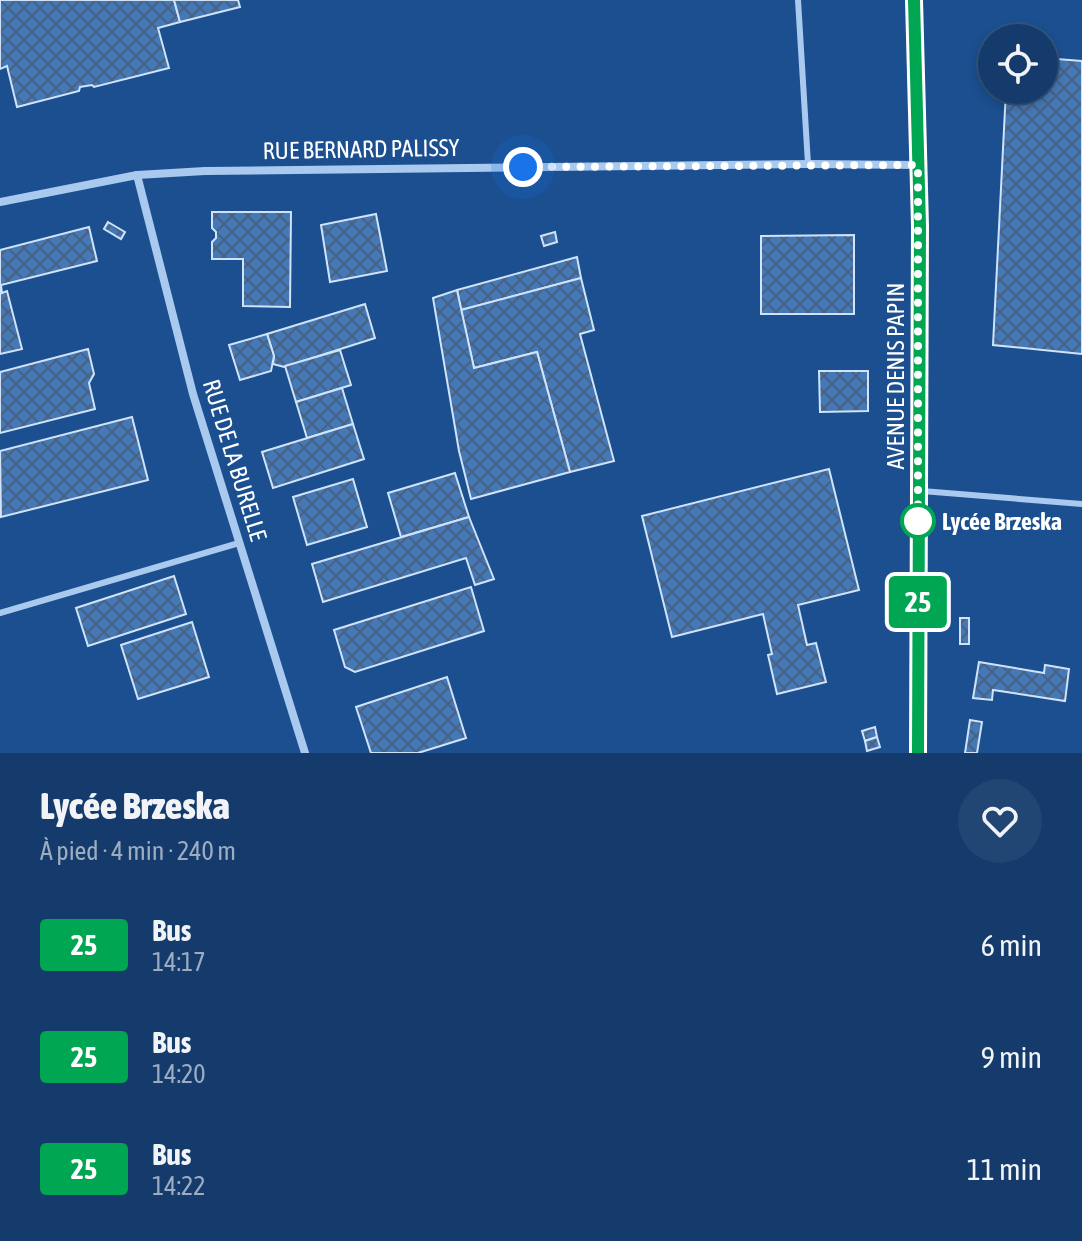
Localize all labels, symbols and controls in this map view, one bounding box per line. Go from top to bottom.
map controls [978,24,1058,104]
button: locate [978,24,1058,104]
street label: RUE BERNARD PALISSY [262,134,460,164]
your location [503,147,543,187]
street label: AVENUE DENIS PAPIN [882,282,909,470]
street label: RUE DE LA BURELLE [198,376,272,544]
marker: Lycée Brzeska [901,504,935,538]
place label: Lycée Brzeska [942,508,1062,535]
line badge: 25 [882,576,954,628]
text: 25 [905,586,931,618]
button: heart [958,779,1042,863]
text: Lycée Brzeska [40,784,230,827]
text: À pied · 4 min · 240 m [40,836,236,866]
text: Bus [152,913,191,947]
text: 6 min [981,928,1042,962]
text: 25 [71,929,97,961]
text: 14:17 [152,947,206,977]
text: Bus [152,1025,191,1059]
text: 9 min [981,1040,1042,1074]
text: 25 [71,1041,97,1073]
text: 14:20 [152,1059,206,1089]
text: Bus [152,1137,191,1171]
text: 11 min [967,1152,1042,1186]
text: 25 [71,1153,97,1185]
text: 14:22 [152,1171,206,1201]

